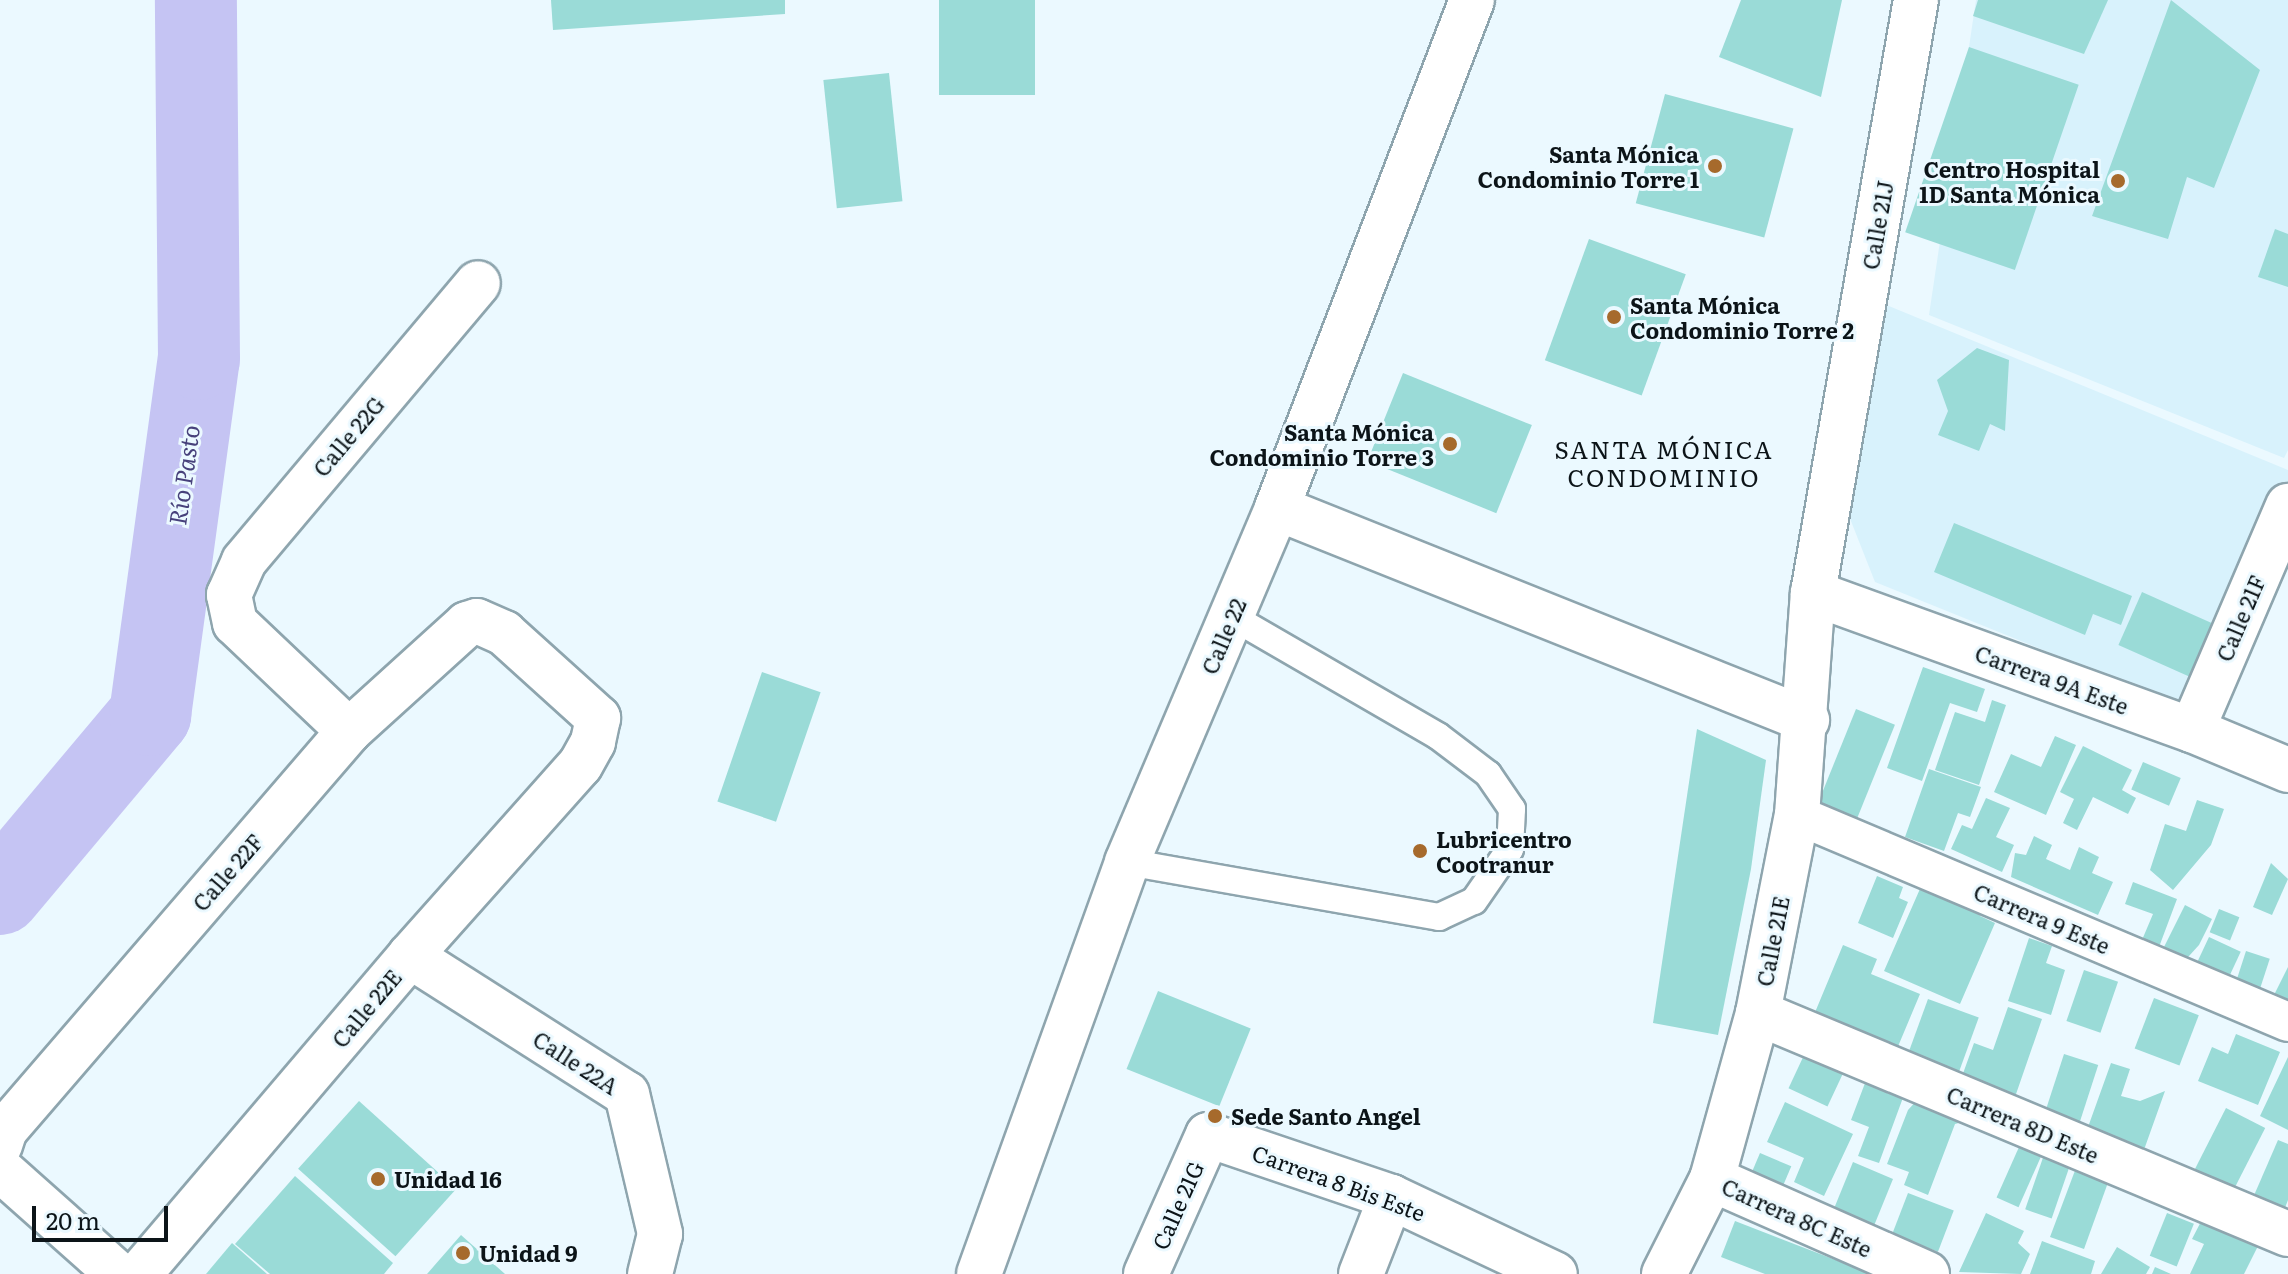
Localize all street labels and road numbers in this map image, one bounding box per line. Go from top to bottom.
street label: Calle 21J [1856,179,1898,271]
street label: Calle 22G [307,391,389,481]
street label: Calle 21F [2210,571,2270,665]
street label: Calle 22 [1195,594,1251,678]
street label: Carrera 9A Este [1972,639,2132,719]
street label: Calle 22F [186,828,268,916]
street label: Carrera 9 Este [1970,878,2114,958]
street label: Calle 21E [1750,894,1794,988]
street label: Calle 22E [326,964,406,1052]
street label: Calle 22A [529,1025,623,1099]
street label: Carrera 8D Este [1943,1080,2103,1168]
street label: Carrera 8 Bis Este [1249,1138,1429,1226]
street label: Calle 21G [1146,1157,1208,1253]
street label: Carrera 8C Este [1718,1172,1876,1262]

